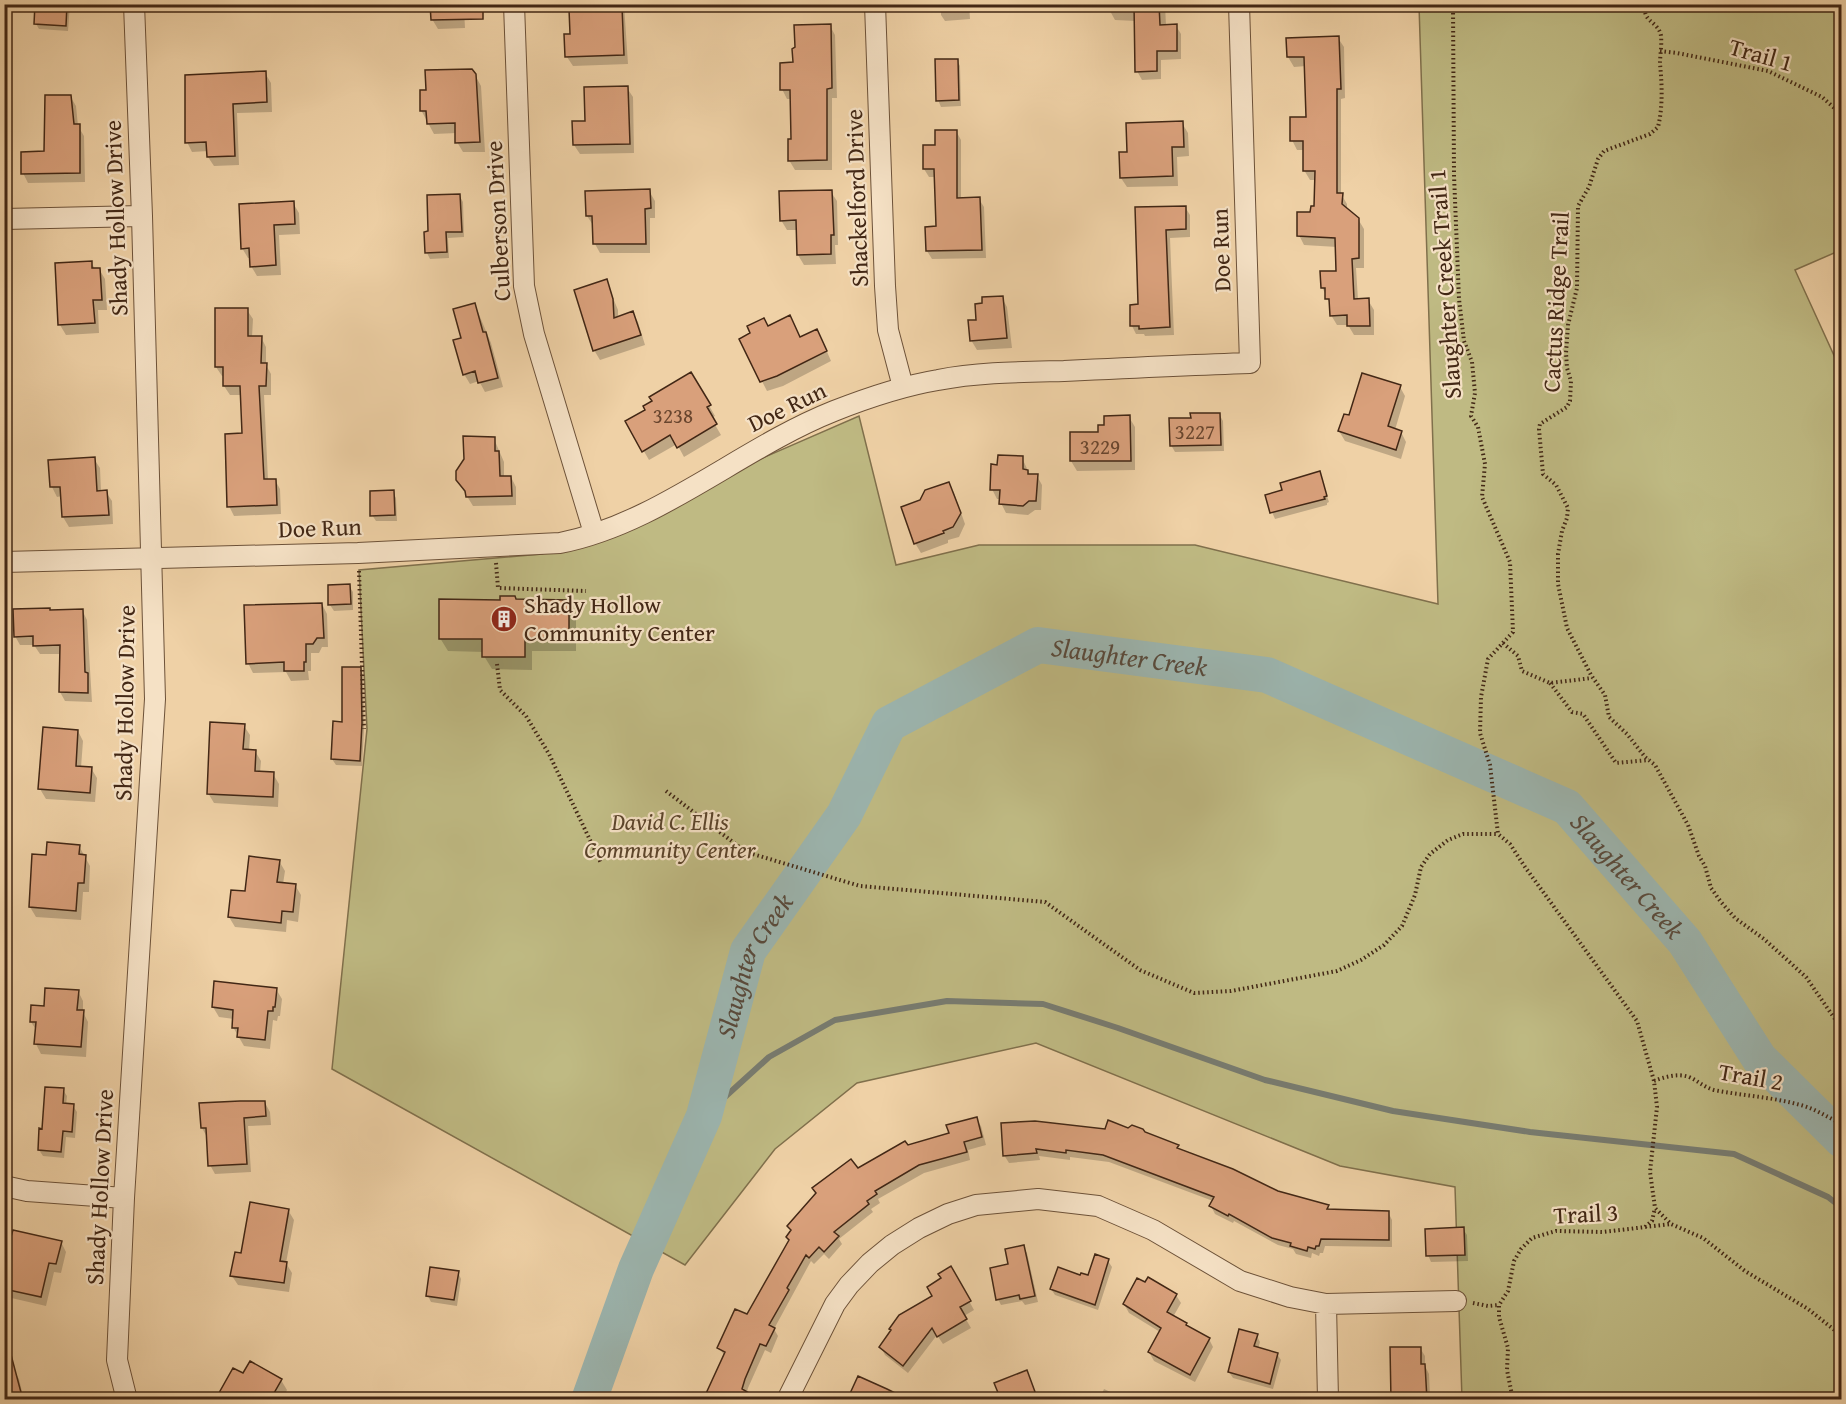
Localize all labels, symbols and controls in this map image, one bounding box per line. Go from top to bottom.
street label: Trail 1 [1725,29,1797,80]
street label: Shackelford Drive [836,108,877,288]
street label: Shady Hollow Drive [95,119,136,317]
street label: Culberson Drive [476,140,519,302]
street label: Slaughter Creek Trail 1 [1419,168,1470,400]
street label: Doe Run [1202,207,1239,292]
street label: Cactus Ridge Trail [1533,210,1578,393]
street label: Doe Run [742,372,833,441]
house number: 3238 [653,400,693,431]
house number: 3227 [1175,416,1215,447]
house number: 3229 [1080,431,1120,462]
street label: Doe Run [278,509,363,546]
place label: Shady Hollow Community Center [524,587,715,650]
building icon: Shady Hollow Community Center [489,604,519,634]
street label: Shady Hollow Drive [105,605,144,801]
water label: Slaughter Creek [1049,627,1210,686]
park label: David C. Ellis Community Center [584,804,757,867]
water label: Slaughter Creek [1561,804,1694,947]
water label: Slaughter Creek [706,885,802,1043]
street label: Trail 2 [1716,1054,1786,1099]
street label: Shady Hollow Drive [77,1088,122,1286]
street label: Trail 3 [1553,1194,1619,1233]

